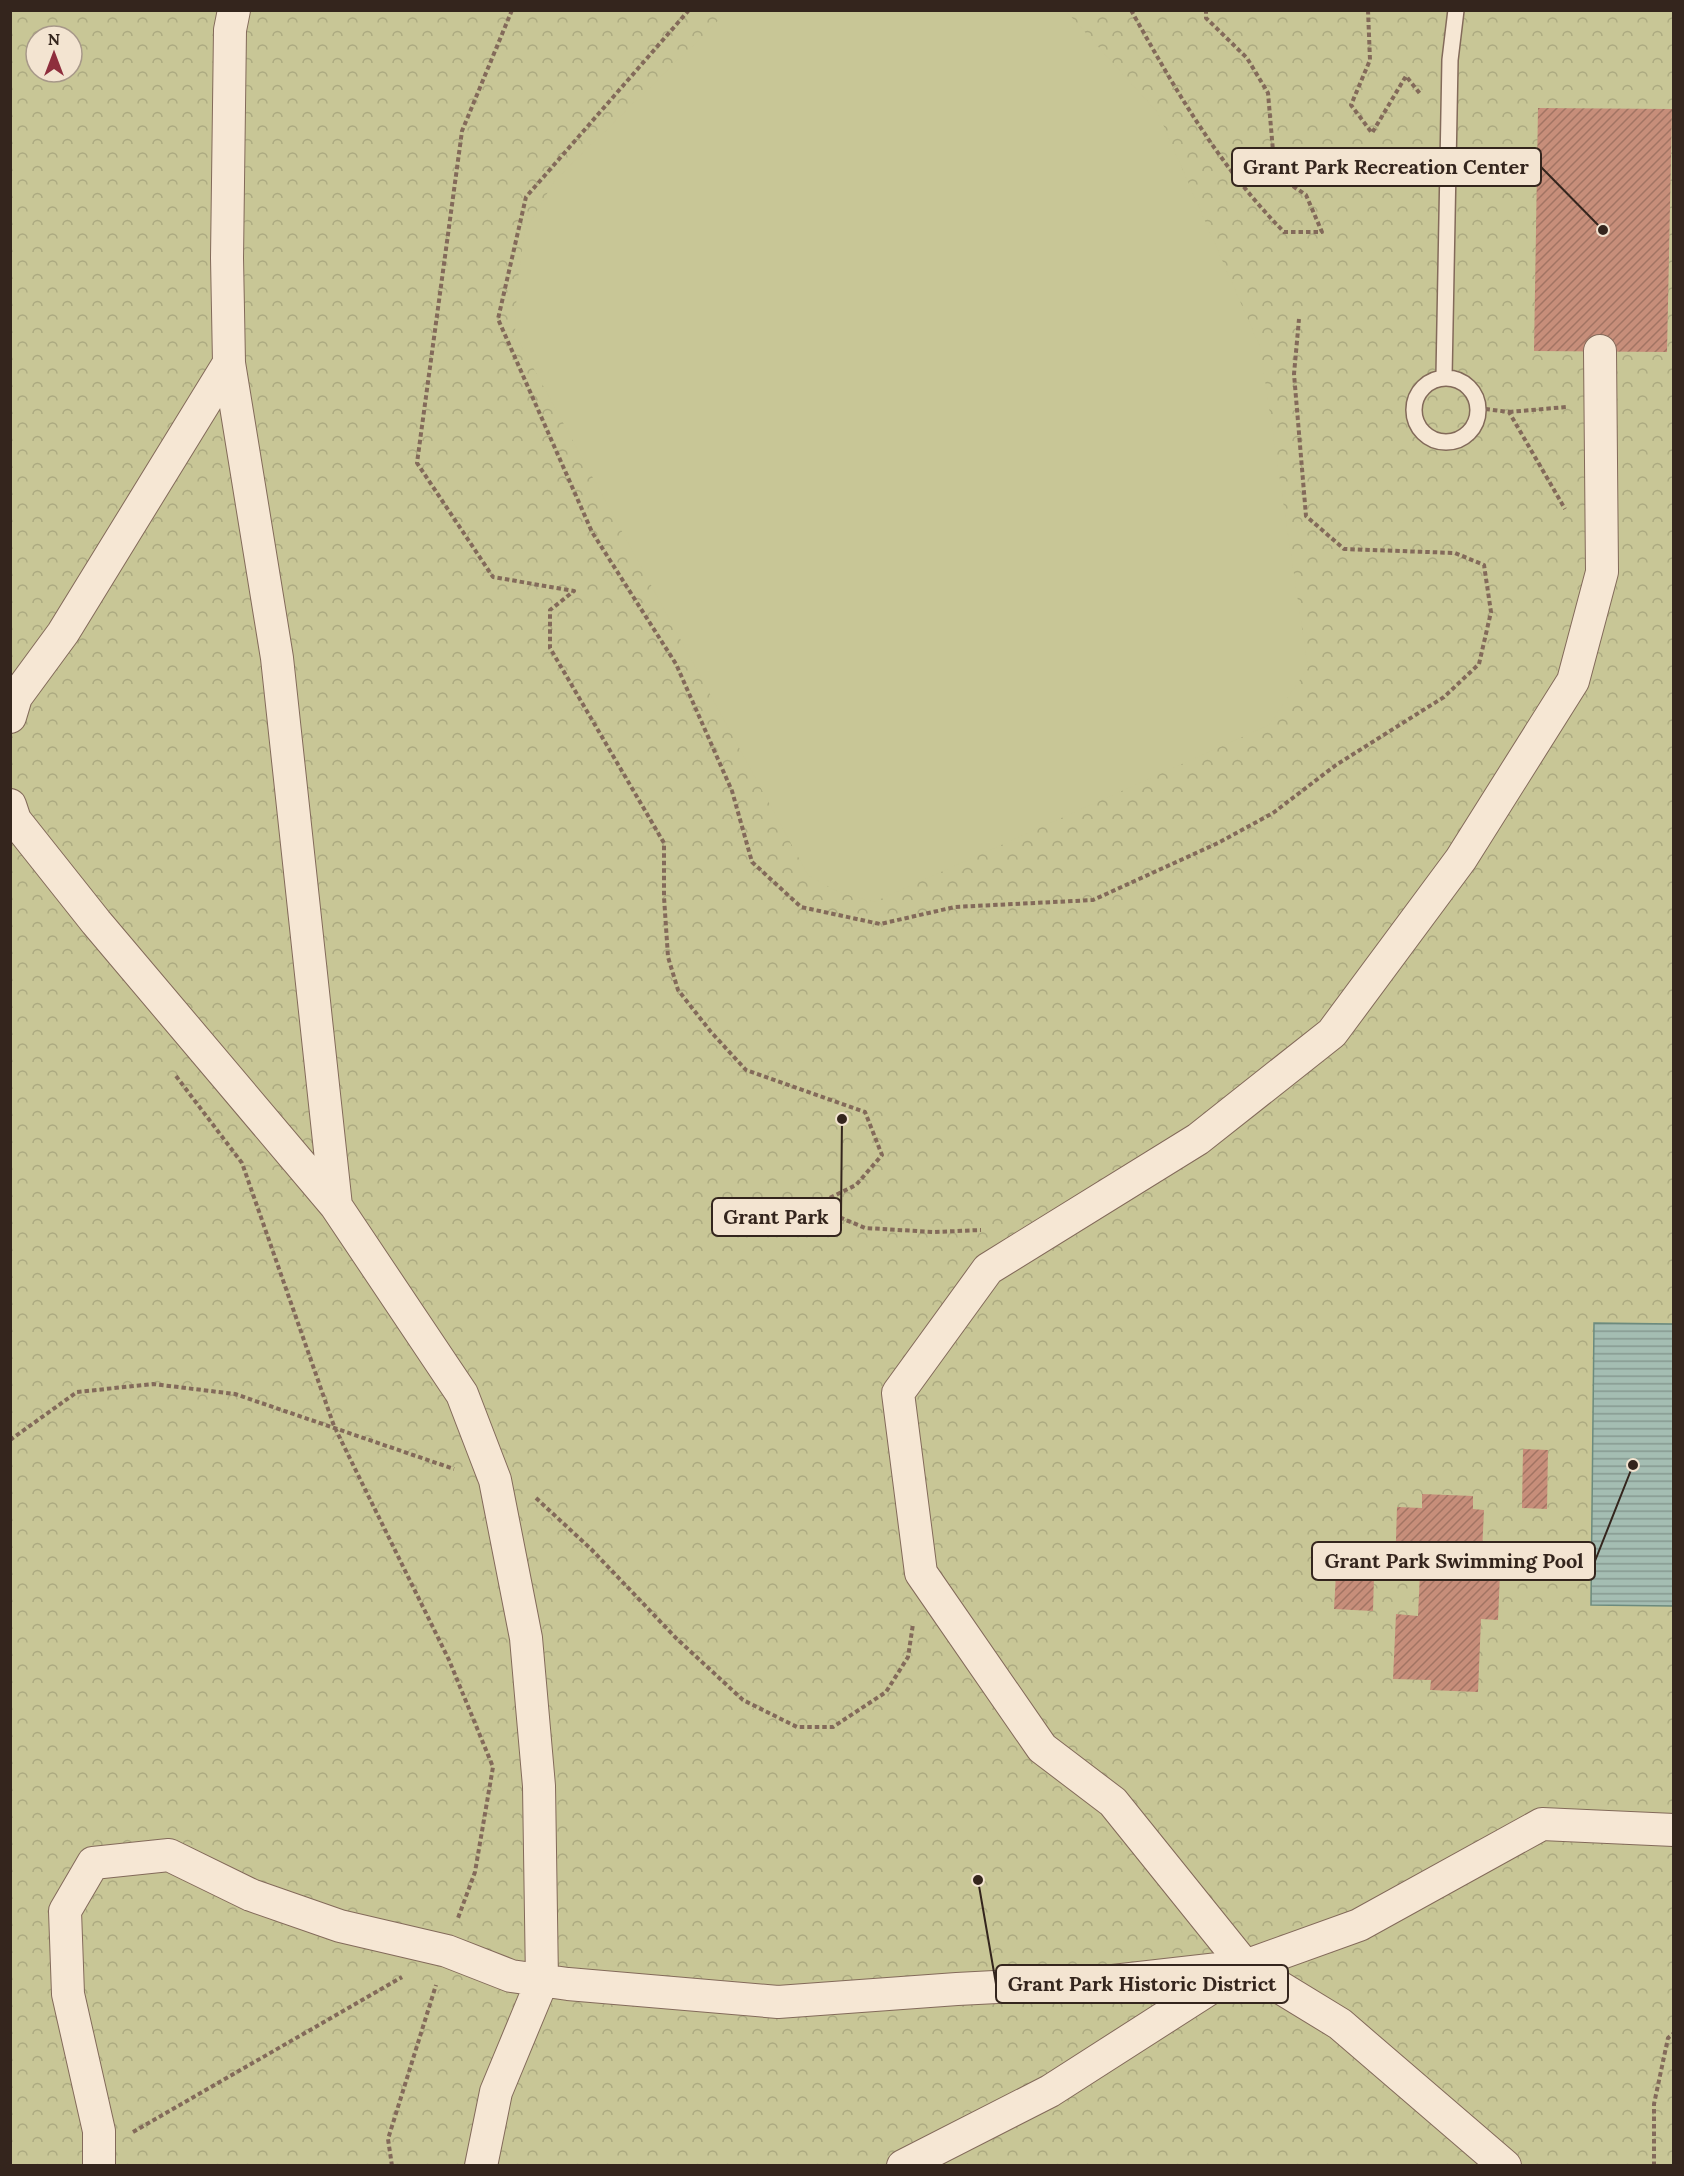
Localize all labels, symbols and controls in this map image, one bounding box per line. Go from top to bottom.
north arrow [24,24,84,84]
text: N [48,29,60,49]
callout: Grant Park Recreation Center [1232,148,1541,186]
text: Grant Park Recreation Center [1243,154,1529,179]
callout: Grant Park [712,1198,841,1236]
text: Grant Park [723,1204,829,1229]
callout: Grant Park Swimming Pool [1312,1542,1595,1580]
text: Grant Park Swimming Pool [1325,1548,1583,1573]
callout: Grant Park Historic District [996,1965,1288,2003]
text: Grant Park Historic District [1008,1971,1277,1996]

